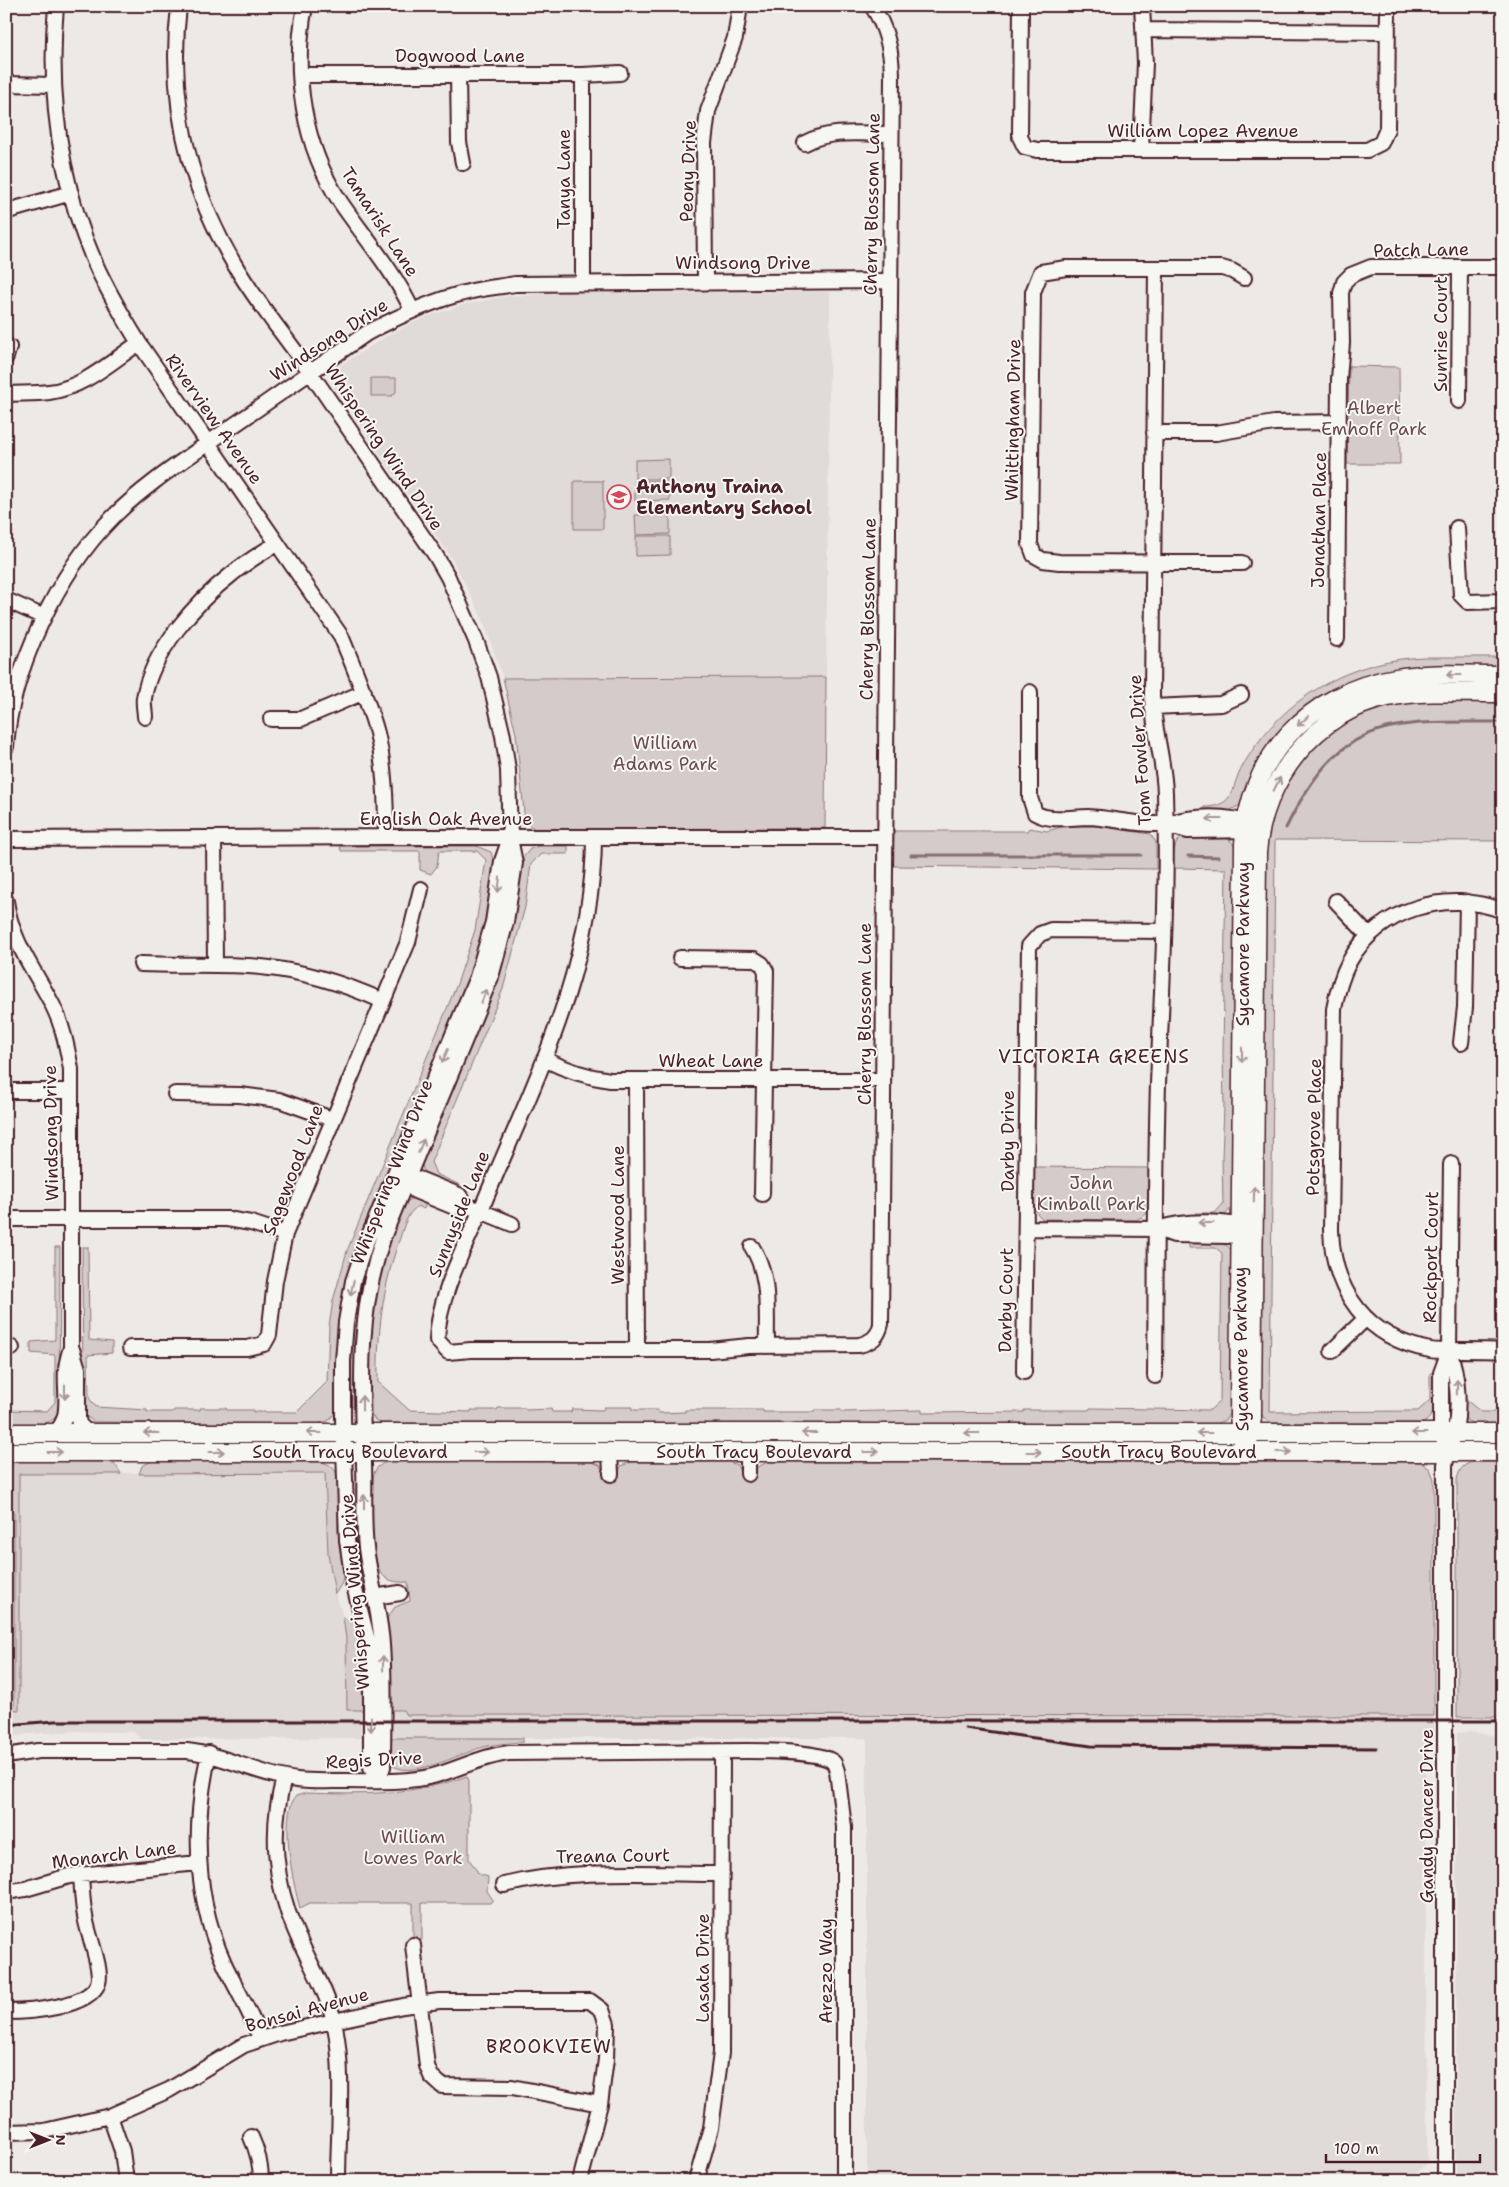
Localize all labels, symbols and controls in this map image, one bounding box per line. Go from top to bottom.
street label: Dogwood Lane [395,44,525,68]
street label: Cherry Blossom Lane [858,112,886,296]
street label: William Lopez Avenue [1107,119,1299,143]
street label: Peony Drive [674,120,702,222]
street label: Tanya Lane [552,129,576,229]
street label: Tamarisk Lane [336,163,424,281]
street label: Patch Lane [1373,237,1469,263]
street label: Windsong Drive [675,251,811,275]
street label: Sunrise Court [1429,276,1453,392]
street label: Windsong Drive [265,293,393,387]
street label: Whittingham Drive [1000,339,1026,501]
street label: Riverview Avenue [160,349,268,489]
street label: Whispering Wind Drive [319,359,449,535]
park label: Albert Emhoff Park [1321,396,1427,441]
street label: Jonathan Place [1306,452,1332,588]
place label: Anthony Traina Elementary School [636,475,812,520]
school or university icon: Anthony Traina Elementary School [606,484,632,510]
street label: Cherry Blossom Lane [854,517,882,701]
one-way arrow [1446,670,1462,680]
street label: Tom Fowler Drive [1123,674,1157,826]
one-way arrow [1296,715,1309,727]
park label: William Adams Park [613,731,717,776]
one-way arrow [1273,777,1282,792]
street label: English Oak Avenue [360,807,532,831]
one-way arrow [1206,814,1222,824]
street label: Sycamore Parkway [1231,862,1255,1026]
one-way arrow [494,877,504,893]
street label: Cherry Blossom Lane [853,923,877,1105]
one-way arrow [480,989,489,1004]
district label: VICTORIA GREENS [998,1044,1190,1069]
one-way arrow [1237,1047,1247,1063]
one-way arrow [440,1048,449,1063]
street label: Wheat Lane [659,1049,763,1073]
street label: Potsgrove Place [1301,1058,1327,1196]
street label: Windsong Drive [38,1065,64,1201]
street label: Whispering Wind Drive [346,1076,438,1268]
street label: Darby Drive [996,1090,1020,1192]
street label: Sagewood Lane [257,1101,329,1239]
one-way arrow [417,1139,426,1154]
street label: Westwood Lane [606,1145,630,1285]
street label: Sunnyside Lane [423,1147,495,1281]
park label: John Kimball Park [1037,1171,1145,1216]
one-way arrow [1249,1186,1259,1202]
street label: Rockport Court [1418,1191,1444,1323]
one-way arrow [1198,1218,1214,1228]
street label: Darby Court [993,1247,1019,1353]
street label: Sycamore Parkway [1228,1266,1254,1432]
one-way arrow [347,1280,356,1296]
one-way arrow [1452,1380,1461,1396]
one-way arrow [61,1384,70,1400]
one-way arrow [357,1396,367,1412]
one-way arrow [143,1428,160,1438]
one-way arrow [306,1428,322,1438]
one-way arrow [801,1428,818,1438]
one-way arrow [964,1428,980,1438]
one-way arrow [1196,1428,1212,1438]
one-way arrow [1411,1428,1428,1438]
street label: South Tracy Boulevard [252,1440,448,1464]
street label: South Tracy Boulevard [656,1440,852,1464]
street label: South Tracy Boulevard [1061,1440,1257,1464]
one-way arrow [46,1447,63,1457]
one-way arrow [209,1447,225,1457]
one-way arrow [472,1447,489,1457]
one-way arrow [862,1447,879,1457]
one-way arrow [1025,1447,1041,1457]
one-way arrow [1275,1447,1291,1457]
street label: Whispering Wind Drive [334,1493,376,1691]
one-way arrow [359,1495,369,1511]
one-way arrow [378,1656,388,1672]
one-way arrow [366,1716,376,1732]
street label: Gandy Dancer Drive [1415,1729,1439,1903]
street label: Regis Drive [325,1745,423,1775]
park label: William Lowes Park [363,1825,463,1870]
street label: Monarch Lane [50,1835,178,1875]
street label: Treana Court [556,1843,670,1869]
street label: Lasata Drive [691,1913,715,2023]
street label: Arezzo Way [814,1918,838,2024]
street label: Bonsai Avenue [243,1982,371,2038]
district label: BROOKVIEW [486,2034,612,2059]
north arrow [22,2114,72,2164]
scale bar [1326,2132,1480,2164]
text: N [52,2134,70,2146]
text: 100 m [1334,2139,1379,2159]

